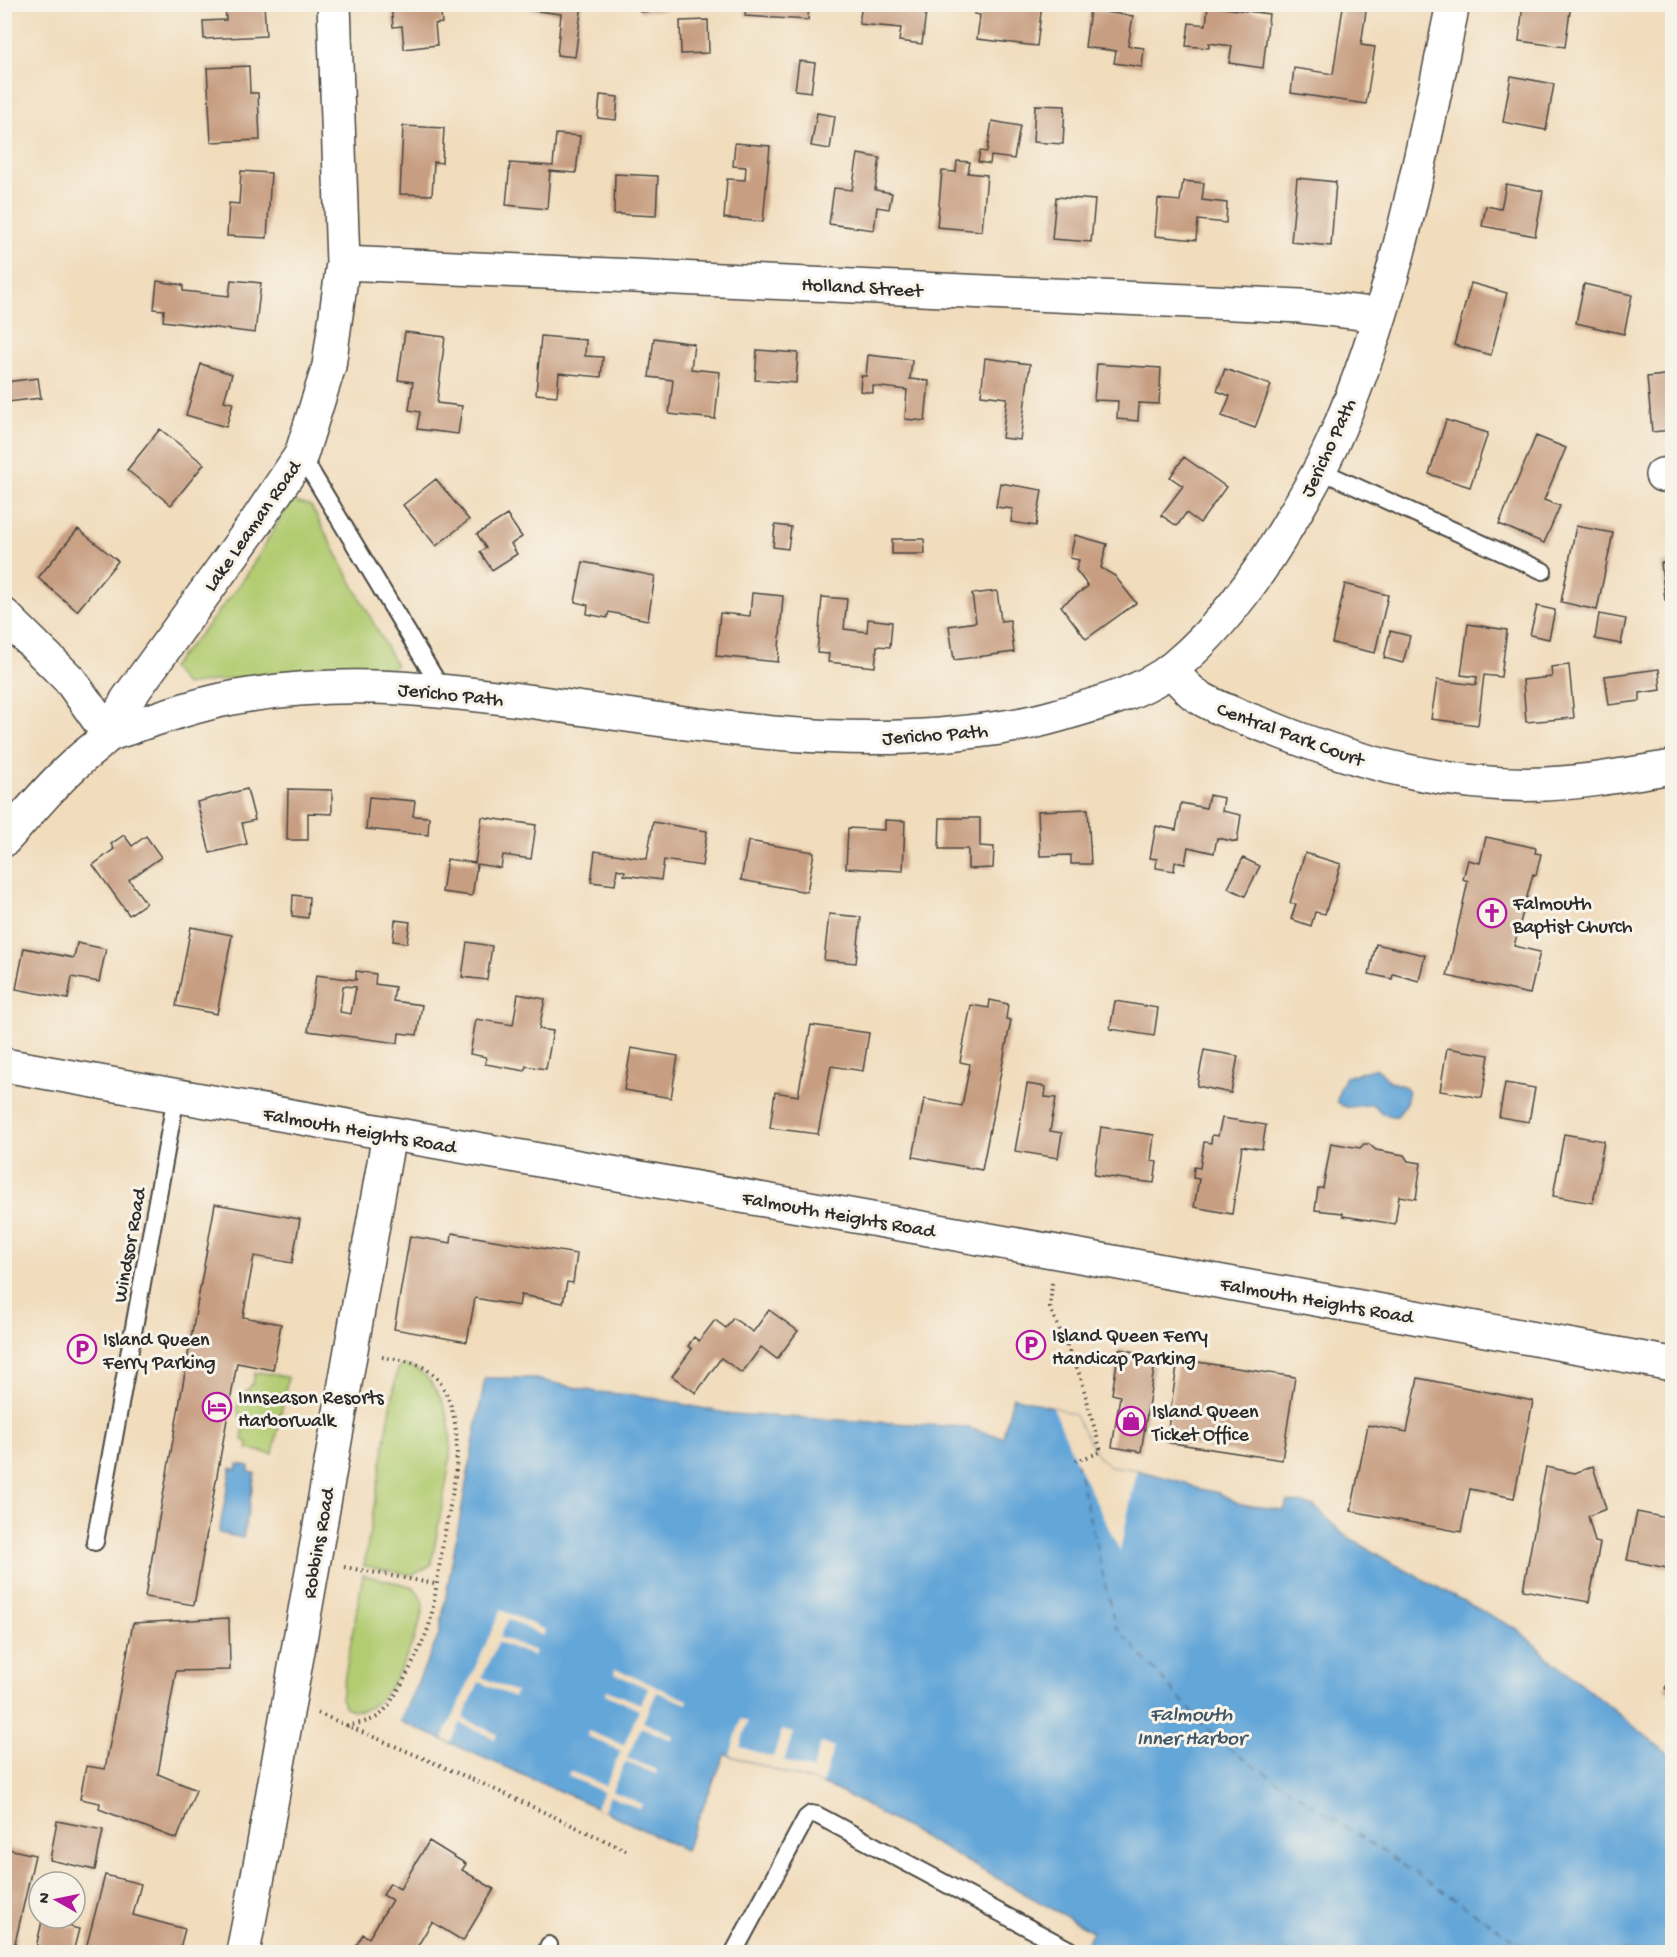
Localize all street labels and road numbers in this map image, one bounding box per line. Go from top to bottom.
street label: Holland Street [801,275,925,304]
street label: Jericho Path [1297,395,1363,501]
street label: Lake Leaman Road [200,455,309,597]
street label: Jericho Path [397,680,505,713]
street label: Central Park Court [1213,699,1368,774]
street label: Jericho Path [882,721,989,752]
street label: Falmouth Heights Road [260,1104,460,1161]
street label: Windsor Road [110,1184,153,1305]
street label: Falmouth Heights Road [739,1188,939,1245]
street label: Falmouth Heights Road [1217,1274,1417,1331]
street label: Robbins Road [299,1484,342,1601]

